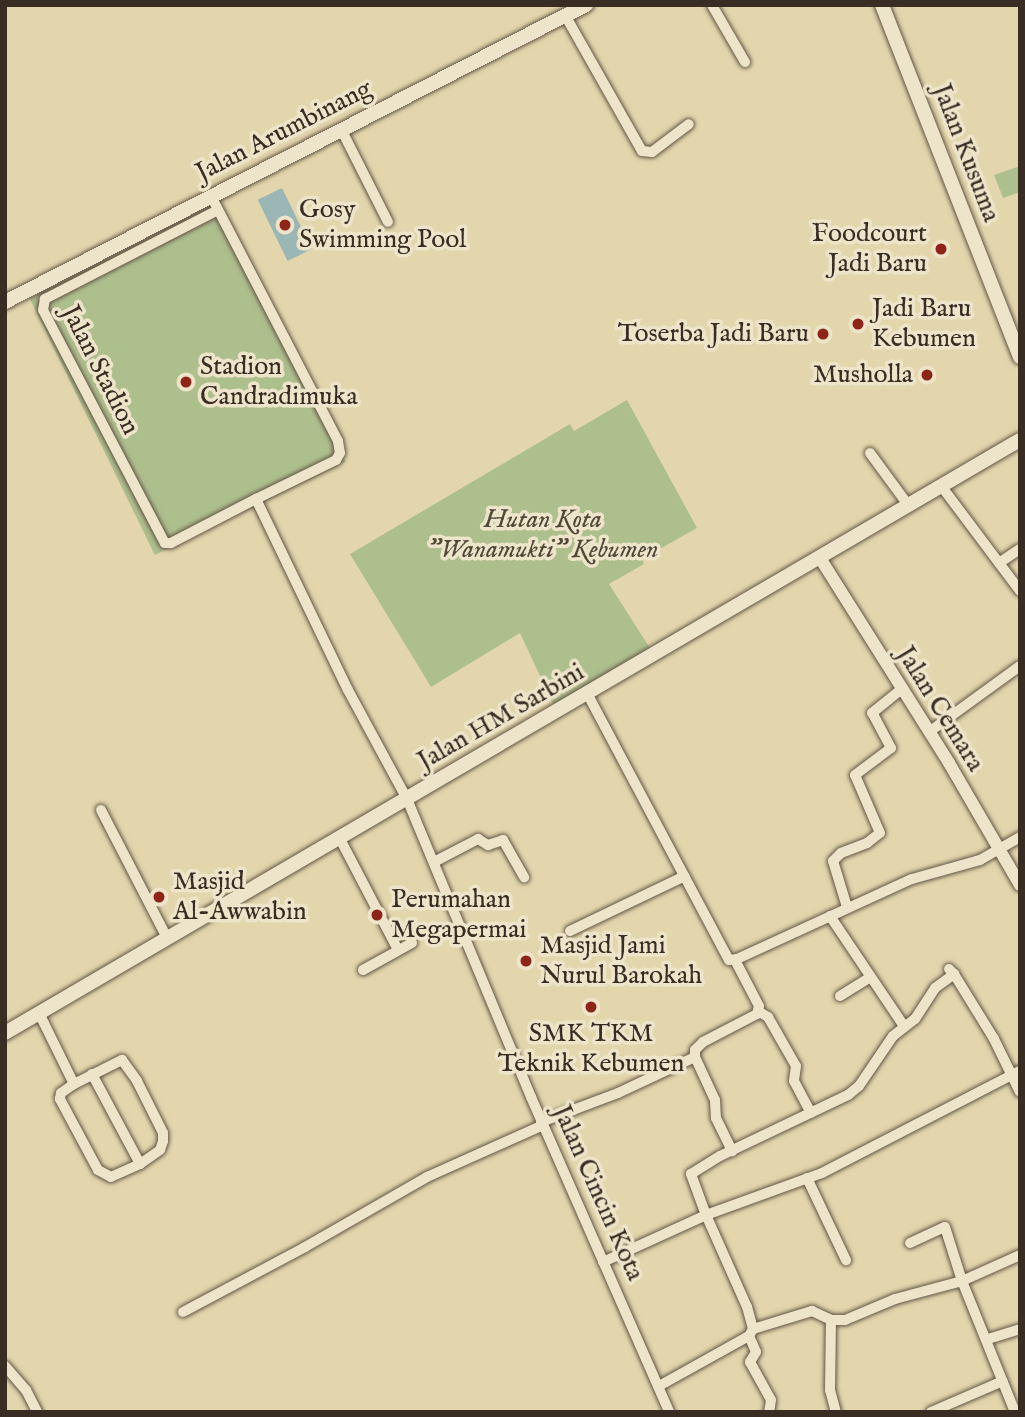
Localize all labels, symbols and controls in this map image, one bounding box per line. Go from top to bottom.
street label: Jalan Arumbinang [191,73,377,189]
street label: Jalan Kusuma [925,80,1007,226]
place label: Gosy Swimming Pool [299,194,466,256]
marker: Gosy Swimming Pool [277,217,293,233]
place label: Foodcourt Jadi Baru [812,218,927,280]
marker: Foodcourt Jadi Baru [933,241,949,257]
place label: Jadi Baru Kebumen [872,293,976,354]
street label: Jalan Stadion [54,300,146,440]
marker: Jadi Baru Kebumen [850,316,866,332]
place label: Toserba Jadi Baru [618,318,809,350]
marker: Toserba Jadi Baru [815,326,831,342]
place label: Stadion Candradimuka [200,351,358,412]
place label: Musholla [813,359,913,391]
marker: Musholla [919,367,935,383]
marker: Stadion Candradimuka [178,374,194,390]
park label: Hutan Kota "Wanamukti" Kebumen [428,504,658,566]
street label: Jalan Cemara [889,641,991,777]
street label: Jalan HM Sarbini [412,657,590,777]
place label: Masjid Al-Awwabin [173,866,307,928]
place label: Perumahan Megapermai [391,884,526,946]
marker: Masjid Al-Awwabin [151,889,167,905]
marker: Perumahan Megapermai [369,907,385,923]
place label: Masjid Jami Nurul Barokah [540,930,702,992]
marker: Masjid Jami Nurul Barokah [518,953,534,969]
marker: SMK TKM Teknik Kebumen [583,999,599,1015]
place label: SMK TKM Teknik Kebumen [498,1018,684,1080]
street label: Jalan Cincin Kota [545,1100,651,1286]

